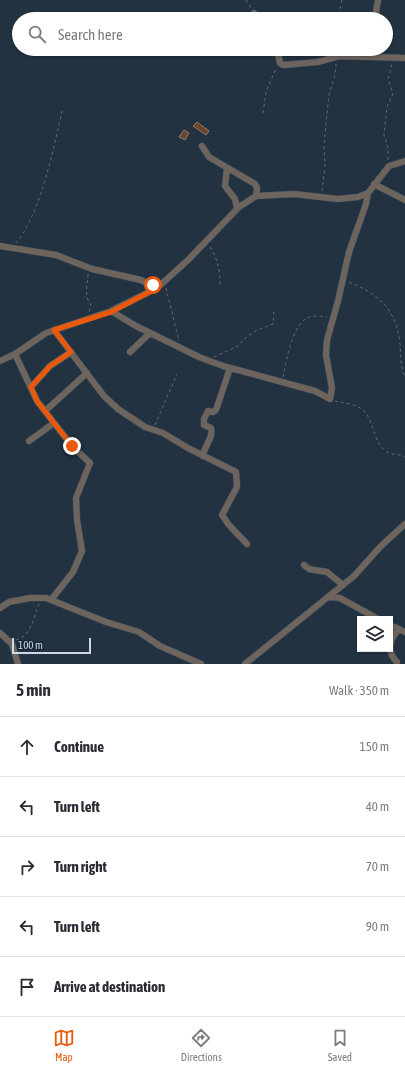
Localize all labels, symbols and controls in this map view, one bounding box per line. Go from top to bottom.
search box [12,12,393,56]
icon: search [26,23,48,45]
text: Search here [58,26,123,43]
route start [144,276,162,294]
route end [63,437,81,455]
map controls [357,616,393,652]
button: layers [357,616,393,652]
scale bar [12,636,91,655]
text: 100 m [18,639,43,651]
text: 5 min [16,680,51,700]
text: Walk · 350 m [329,683,389,698]
icon: ahead [16,736,38,758]
text: Continue [54,738,104,755]
text: 150 m [360,739,389,754]
icon: left [16,796,38,818]
text: Turn left [54,798,100,815]
text: 40 m [366,799,389,814]
icon: right [16,856,38,878]
text: Turn right [54,858,107,875]
text: 70 m [366,859,389,874]
icon: left [16,916,38,938]
text: Turn left [54,918,100,935]
text: 90 m [366,919,389,934]
icon: arrive [16,976,38,998]
text: Arrive at destination [54,978,165,995]
tab: Map [53,1027,75,1063]
tab: Directions [181,1027,222,1063]
tab: Saved [328,1027,352,1063]

